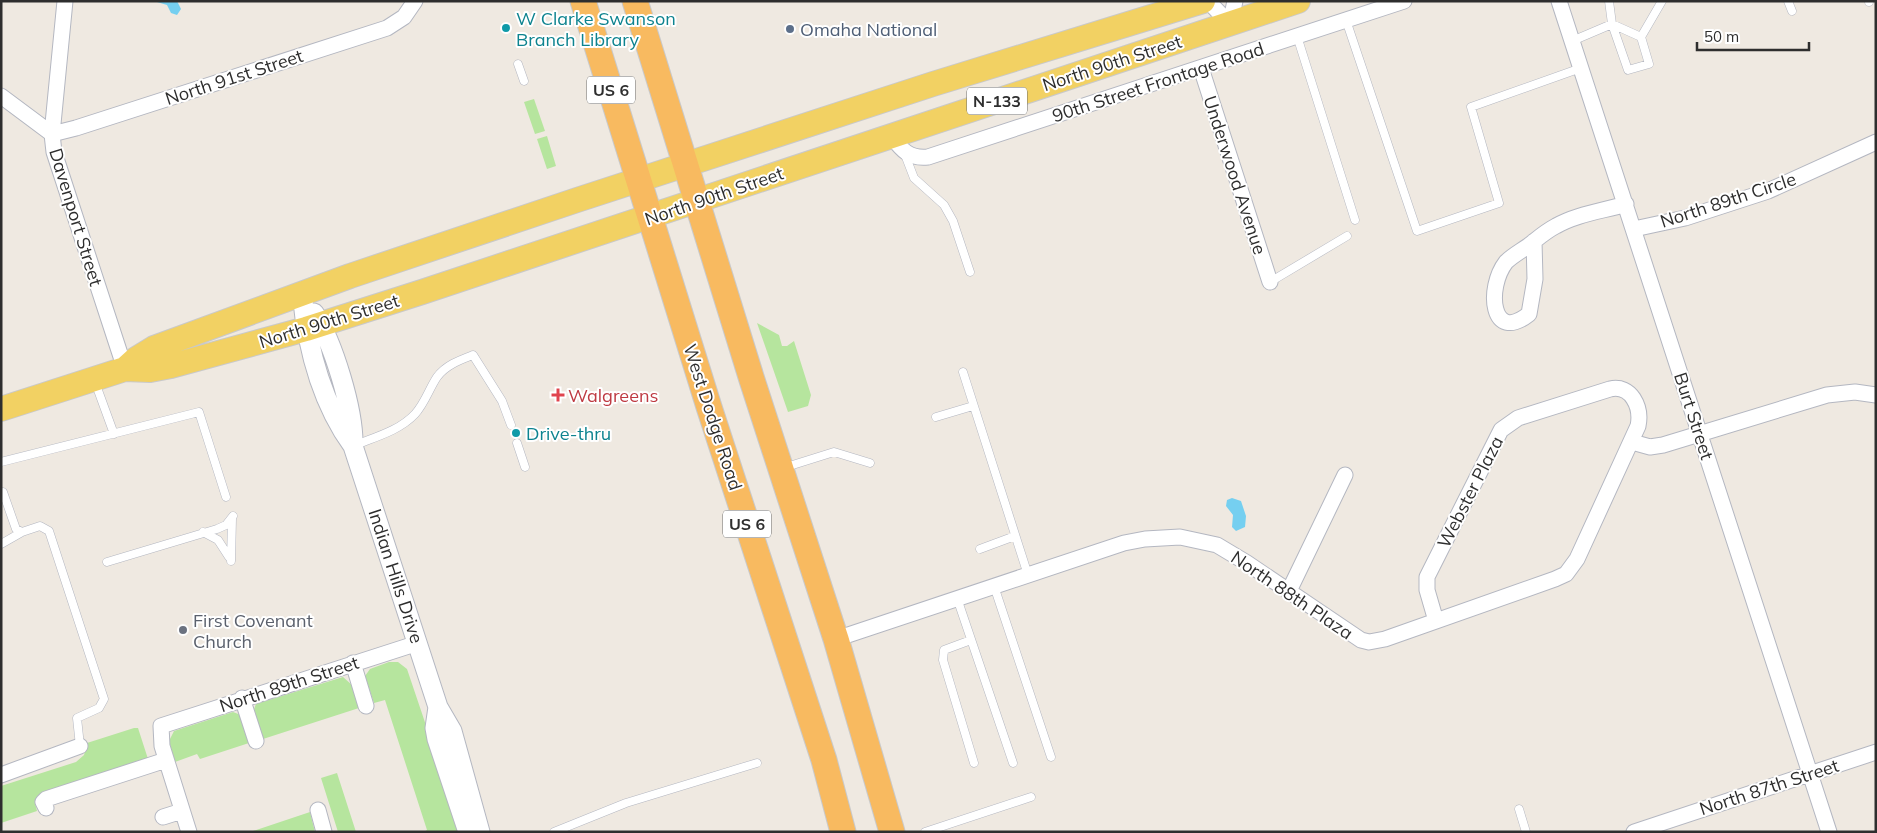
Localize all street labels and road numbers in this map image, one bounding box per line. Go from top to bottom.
street label: North 90th Street [1039,30,1185,96]
street label: 90th Street Frontage Road [1049,37,1267,127]
street label: North 91st Street [162,44,306,110]
road number: US 6 [587,76,635,104]
road number: N-133 [967,88,1027,114]
street label: Underwood Avenue [1198,93,1272,257]
street label: Davenport Street [44,145,108,289]
street label: North 90th Street [642,161,786,231]
street label: North 89th Circle [1657,167,1799,233]
street label: North 90th Street [256,289,402,353]
street label: West Dodge Road [678,341,748,493]
street label: Burt Street [1669,369,1719,463]
street label: Webster Plaza [1432,432,1508,552]
street label: Indian Hills Drive [363,506,429,646]
road number: US 6 [723,510,771,538]
street label: North 88th Plaza [1227,546,1357,644]
street label: North 89th Street [216,651,362,717]
street label: North 87th Street [1696,754,1842,820]

